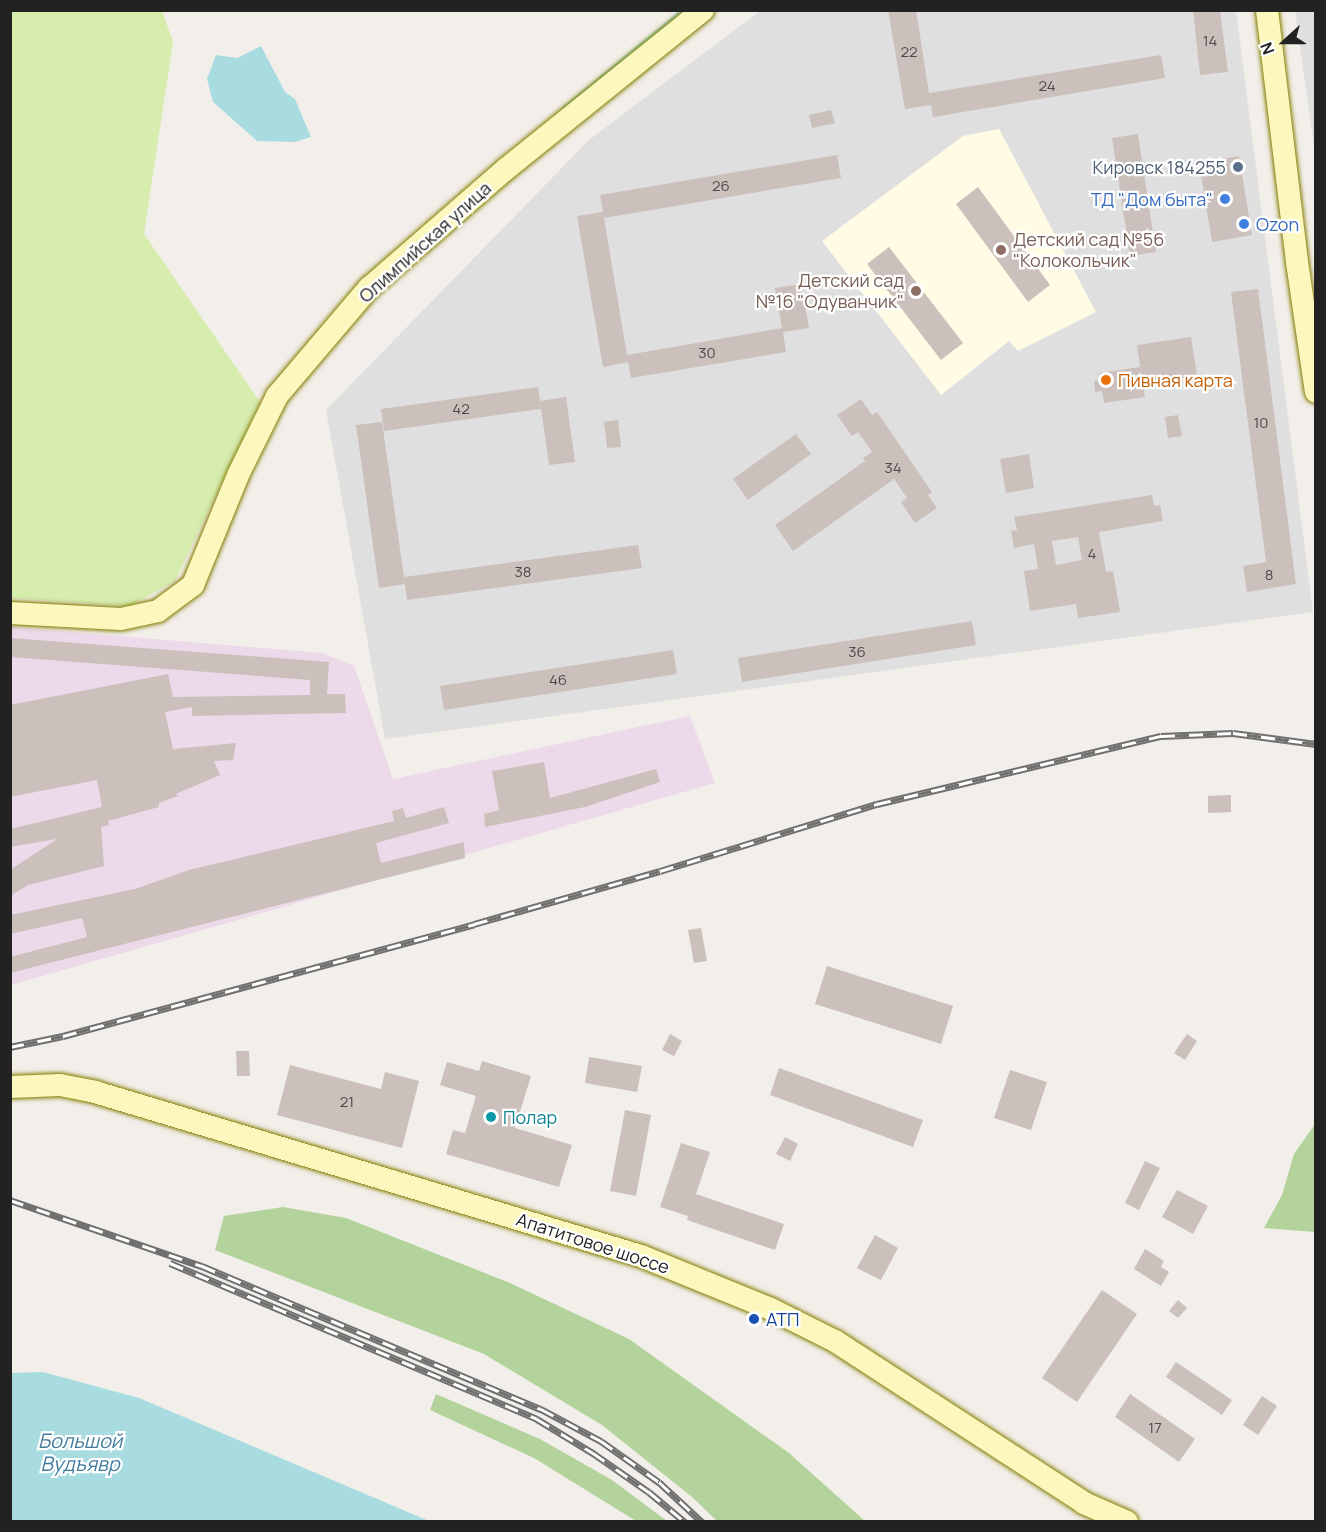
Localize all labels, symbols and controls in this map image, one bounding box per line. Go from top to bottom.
north arrow [1254,12,1314,72]
house number: 14 [1203,32,1217,50]
text: N [1255,39,1280,58]
house number: 22 [900,43,918,61]
house number: 24 [1038,77,1056,95]
place label: Кировск 184255 [1093,156,1226,178]
marker: Кировск 184255 [1231,160,1245,174]
street label: Олимпийская улица [355,177,495,307]
house number: 26 [712,177,730,195]
place label: ТД "Дом быта" [1091,188,1213,210]
marker: ТД "Дом быта" [1218,192,1232,206]
place label: Ozon [1256,213,1299,235]
marker: Ozon [1237,217,1251,231]
place label: Детский сад №56 "Колокольчик" [1013,229,1164,272]
marker: Детский сад №56 "Колокольчик" [994,243,1008,257]
place label: Детский сад №16 "Одуванчик" [756,270,904,312]
marker: Детский сад №16 "Одуванчик" [909,284,923,298]
house number: 30 [698,344,716,362]
place label: Пивная карта [1118,369,1233,391]
marker: Пивная карта [1099,373,1113,387]
house number: 42 [452,400,470,418]
house number: 10 [1254,414,1268,432]
house number: 34 [884,459,902,477]
house number: 4 [1088,545,1096,563]
house number: 38 [514,563,532,581]
house number: 8 [1265,566,1273,584]
house number: 36 [848,643,866,661]
house number: 46 [549,671,567,689]
house number: 21 [340,1093,354,1111]
place label: Полар [503,1106,557,1128]
marker: Полар [484,1110,498,1124]
street label: Апатитовое шоссе [514,1208,672,1278]
place label: АТП [766,1308,800,1330]
marker: АТП [747,1312,761,1326]
house number: 17 [1148,1419,1162,1437]
water label: Большой Вудъявр [38,1429,122,1476]

